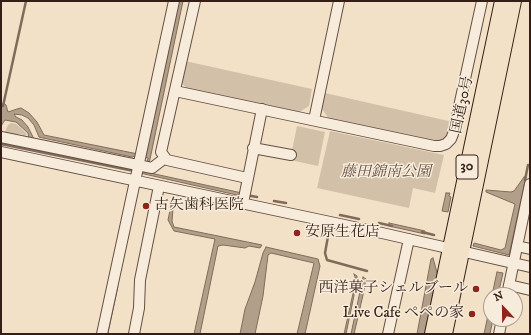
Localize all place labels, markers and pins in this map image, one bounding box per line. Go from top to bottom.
place label: 古矢歯科医院 [154,197,244,215]
marker: 古矢歯科医院 [141,201,151,211]
place label: 安原生花店 [305,224,380,242]
marker: 安原生花店 [292,228,302,238]
place label: 西洋菓子シェルブール [318,280,468,298]
marker: 西洋菓子シェルブール [471,284,481,294]
place label: Live Cafe ペペの家 [343,305,464,323]
marker: Live Cafe ペペの家 [467,309,477,319]

